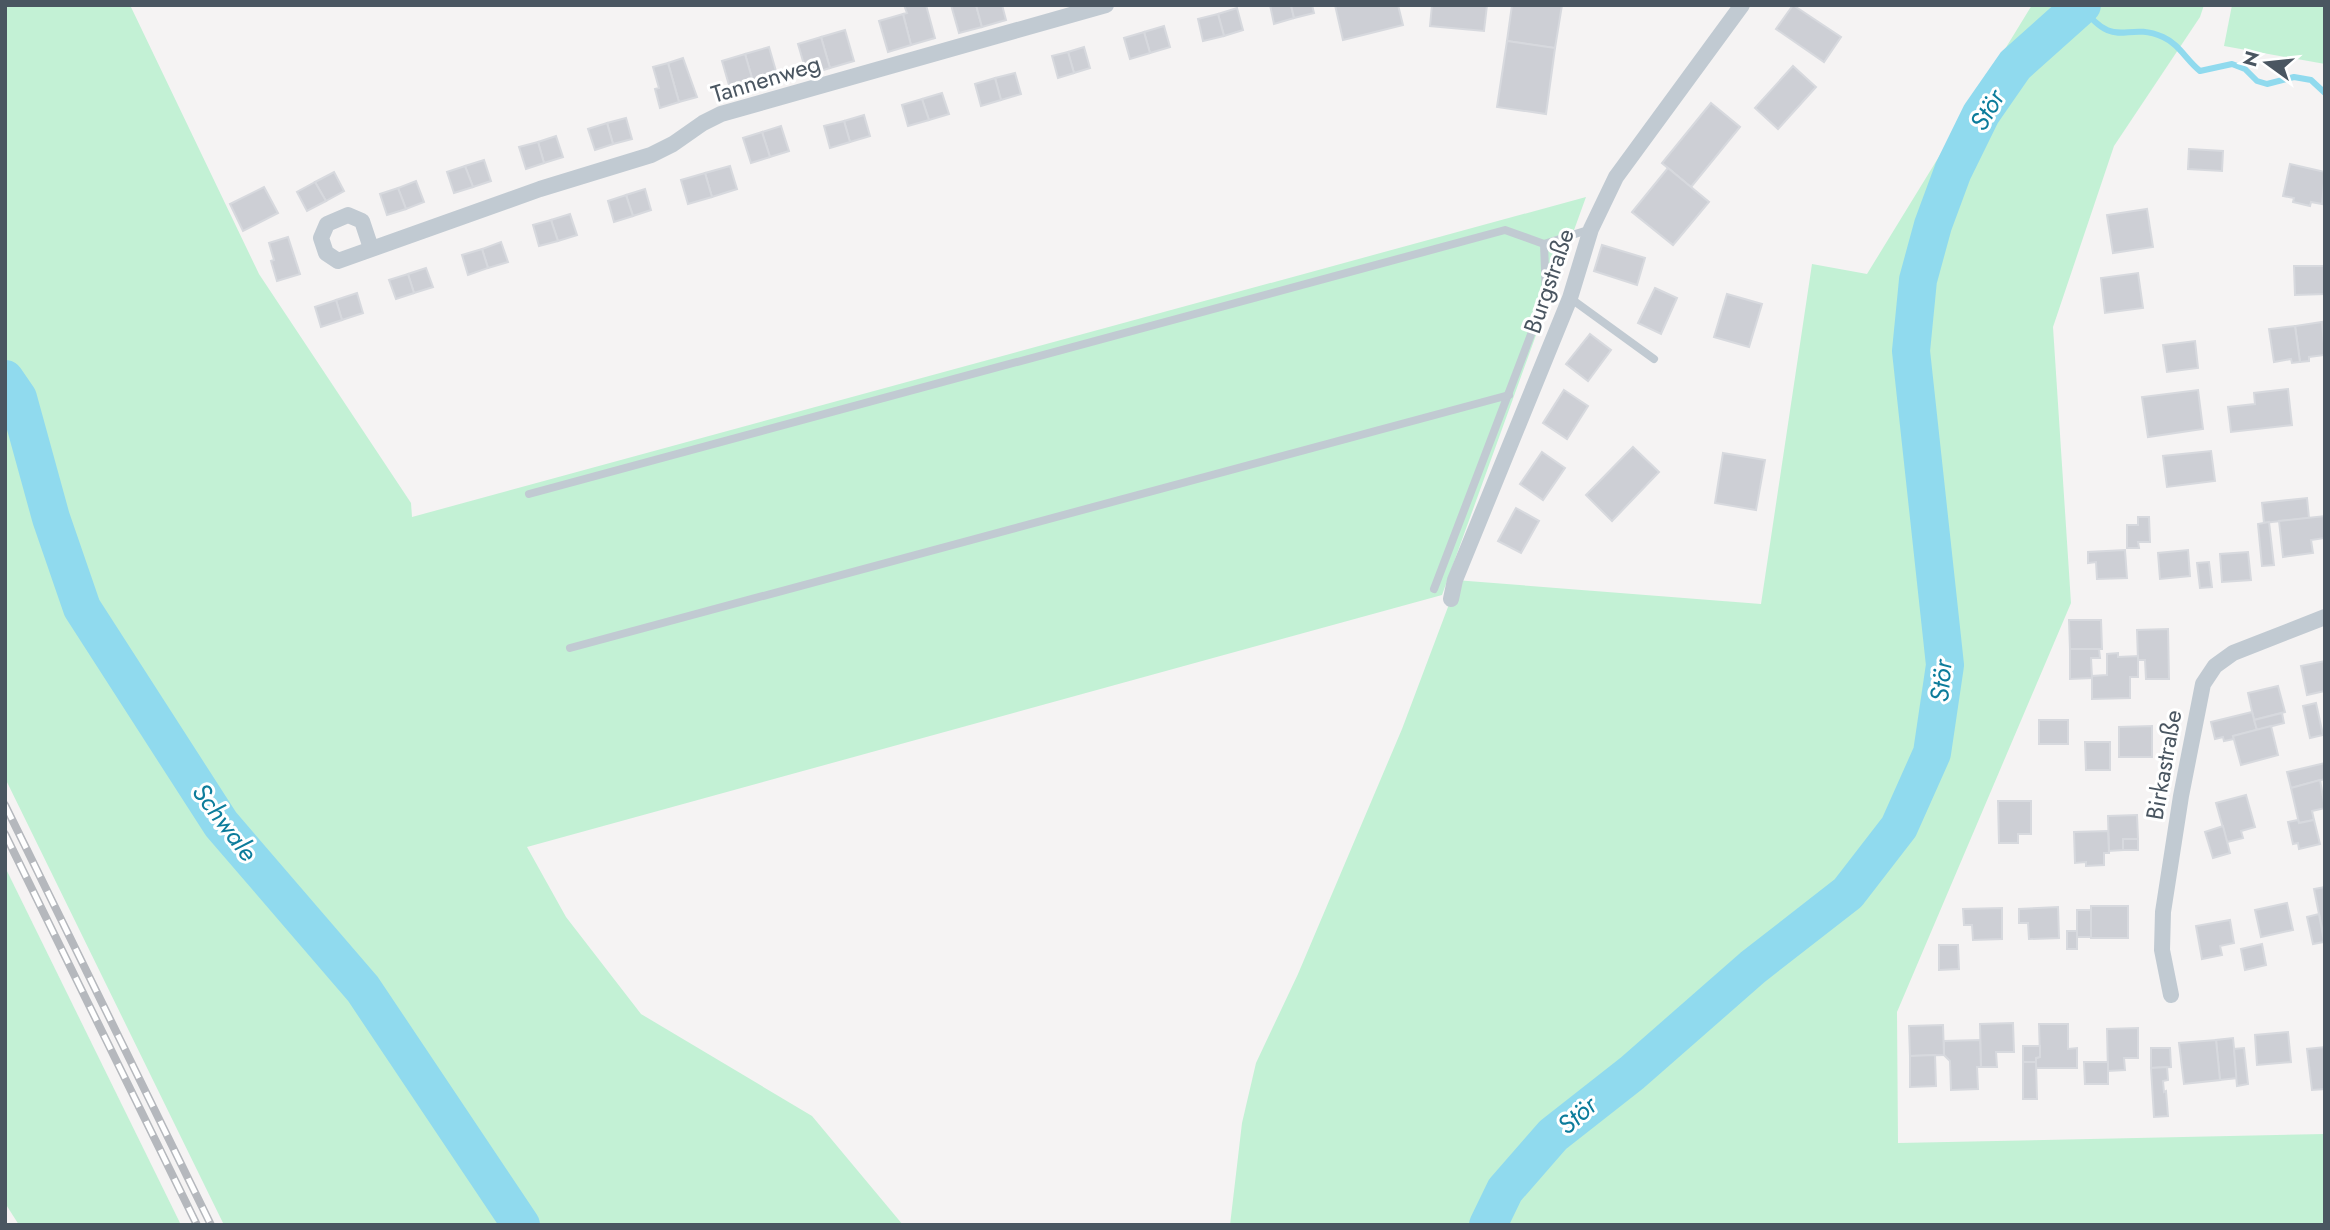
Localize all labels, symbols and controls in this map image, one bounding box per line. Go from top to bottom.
north arrow [2232,28,2302,98]
street label: Tannenweg [707,45,825,112]
text: N [2236,48,2266,70]
water label: Stör [1960,81,2015,138]
street label: Burgstraße [1514,224,1583,338]
water label: Stör [1920,657,1962,704]
street label: Birkastraße [2137,707,2190,823]
water label: Schwale [183,775,267,869]
water label: Stör [1549,1086,1606,1143]

